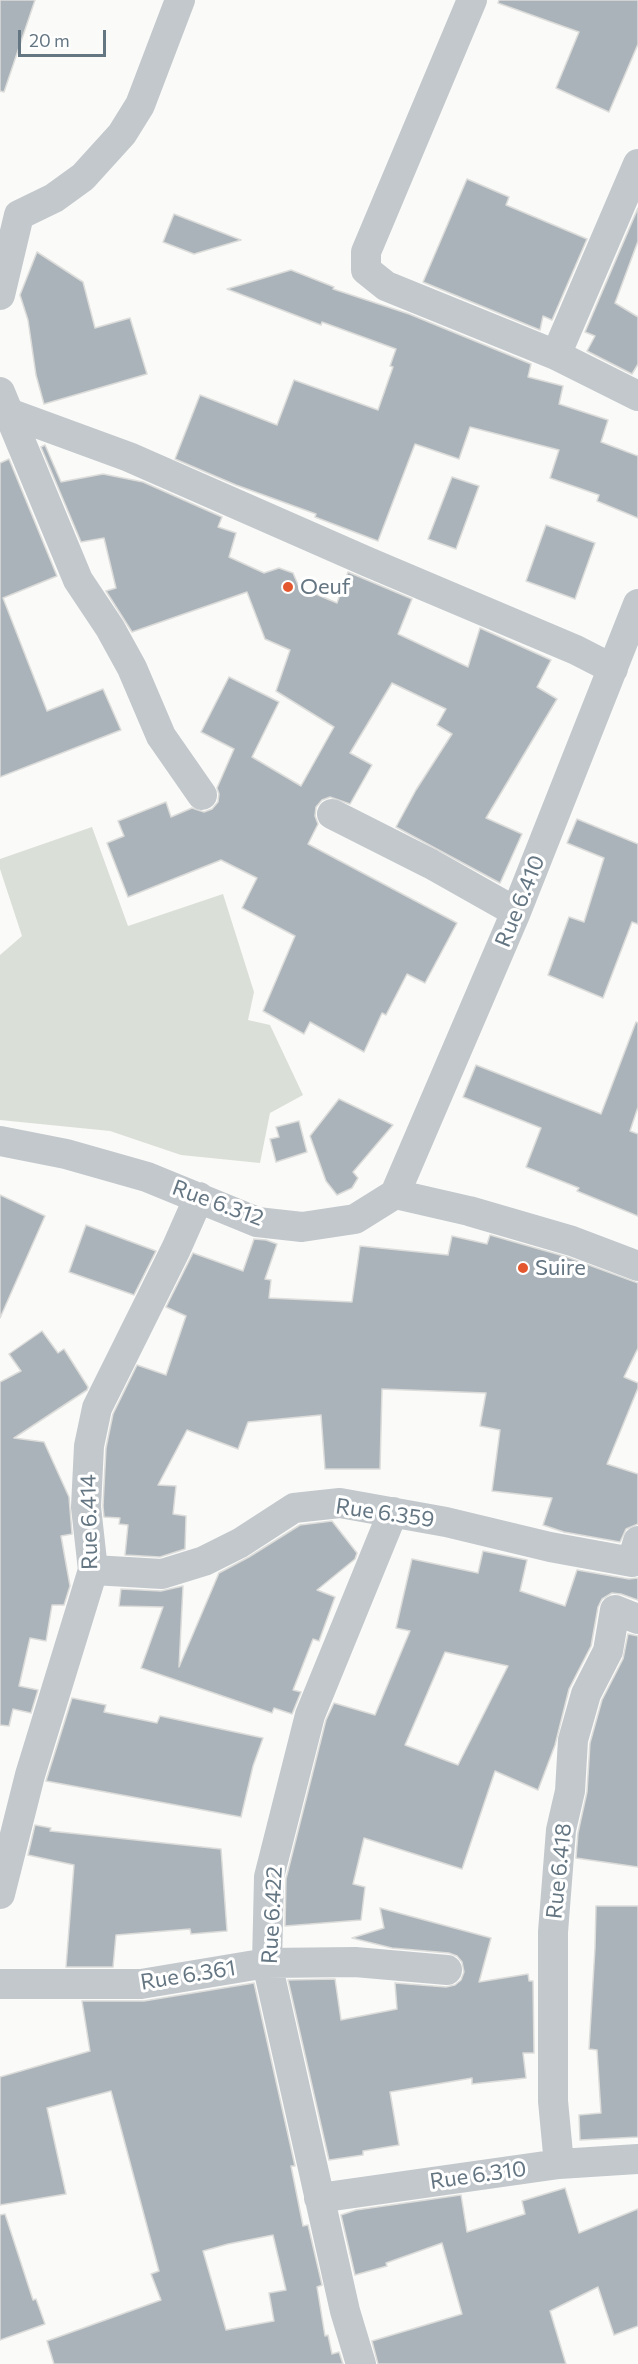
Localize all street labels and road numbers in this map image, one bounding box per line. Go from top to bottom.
street label: Rue 6.410 [490,851,550,951]
street label: Rue 6.312 [169,1174,267,1232]
street label: Rue 6.414 [75,1474,103,1570]
street label: Rue 6.359 [334,1493,436,1533]
street label: Rue 6.418 [541,1822,577,1920]
street label: Rue 6.422 [256,1865,288,1965]
street label: Rue 6.361 [138,1954,238,1996]
street label: Rue 6.310 [428,2155,528,2195]

